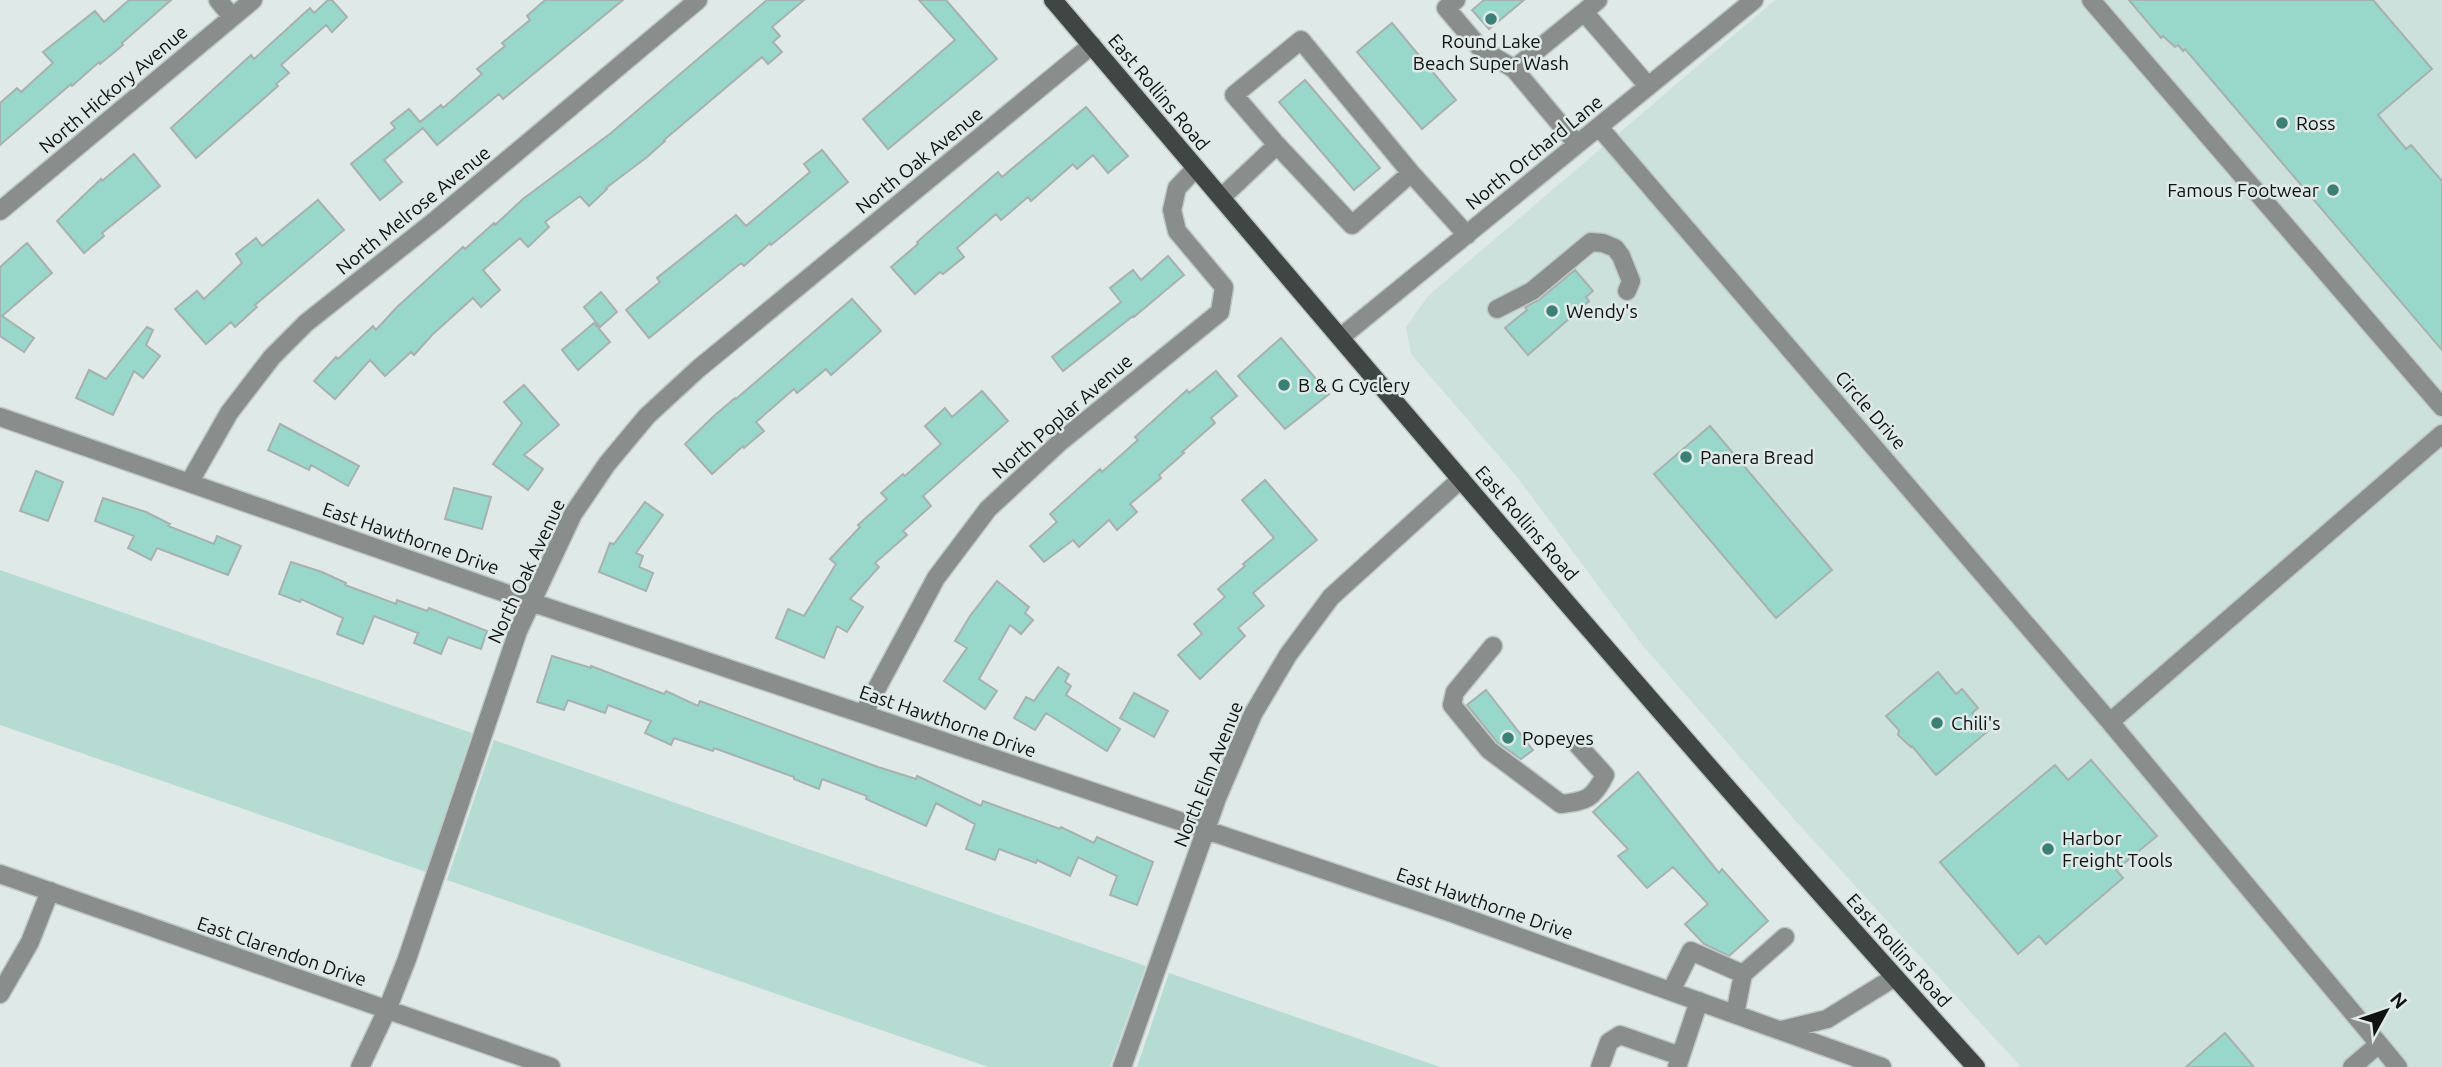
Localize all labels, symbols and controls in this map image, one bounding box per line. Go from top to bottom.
marker: Round Lake Beach Super Wash [1483,11,1499,27]
street label: North Hickory Avenue [34,21,192,157]
street label: East Rollins Road [1104,29,1214,155]
place label: Round Lake Beach Super Wash [1413,30,1569,74]
street label: North Orchard Lane [1461,90,1607,214]
street label: North Oak Avenue [851,102,987,218]
place label: Ross [2296,112,2335,134]
marker: Ross [2274,115,2290,131]
street label: North Melrose Avenue [332,141,494,279]
place label: Famous Footwear [2167,179,2319,201]
marker: Famous Footwear [2325,182,2341,198]
place label: Wendy's [1566,300,1638,322]
marker: Wendy's [1544,303,1560,319]
street label: North Poplar Avenue [988,349,1136,483]
street label: Circle Drive [1831,366,1911,454]
place label: B & G Cyclery [1298,374,1410,396]
marker: B & G Cyclery [1276,377,1292,393]
place label: Panera Bread [1700,446,1814,468]
marker: Panera Bread [1678,449,1694,465]
street label: East Rollins Road [1471,461,1583,585]
street label: North Oak Avenue [483,495,569,647]
street label: East Hawthorne Drive [320,497,502,579]
street label: East Hawthorne Drive [857,680,1039,762]
street label: North Elm Avenue [1169,698,1247,850]
place label: Chili's [1951,712,2001,734]
marker: Chili's [1929,715,1945,731]
place label: Popeyes [1522,727,1594,749]
marker: Popeyes [1500,730,1516,746]
place label: Harbor Freight Tools [2062,827,2173,871]
marker: Harbor Freight Tools [2040,841,2056,857]
street label: East Hawthorne Drive [1394,862,1576,944]
street label: East Rollins Road [1842,889,1956,1011]
street label: East Clarendon Drive [194,912,370,990]
north arrow [2351,976,2421,1046]
text: N [2386,988,2412,1013]

